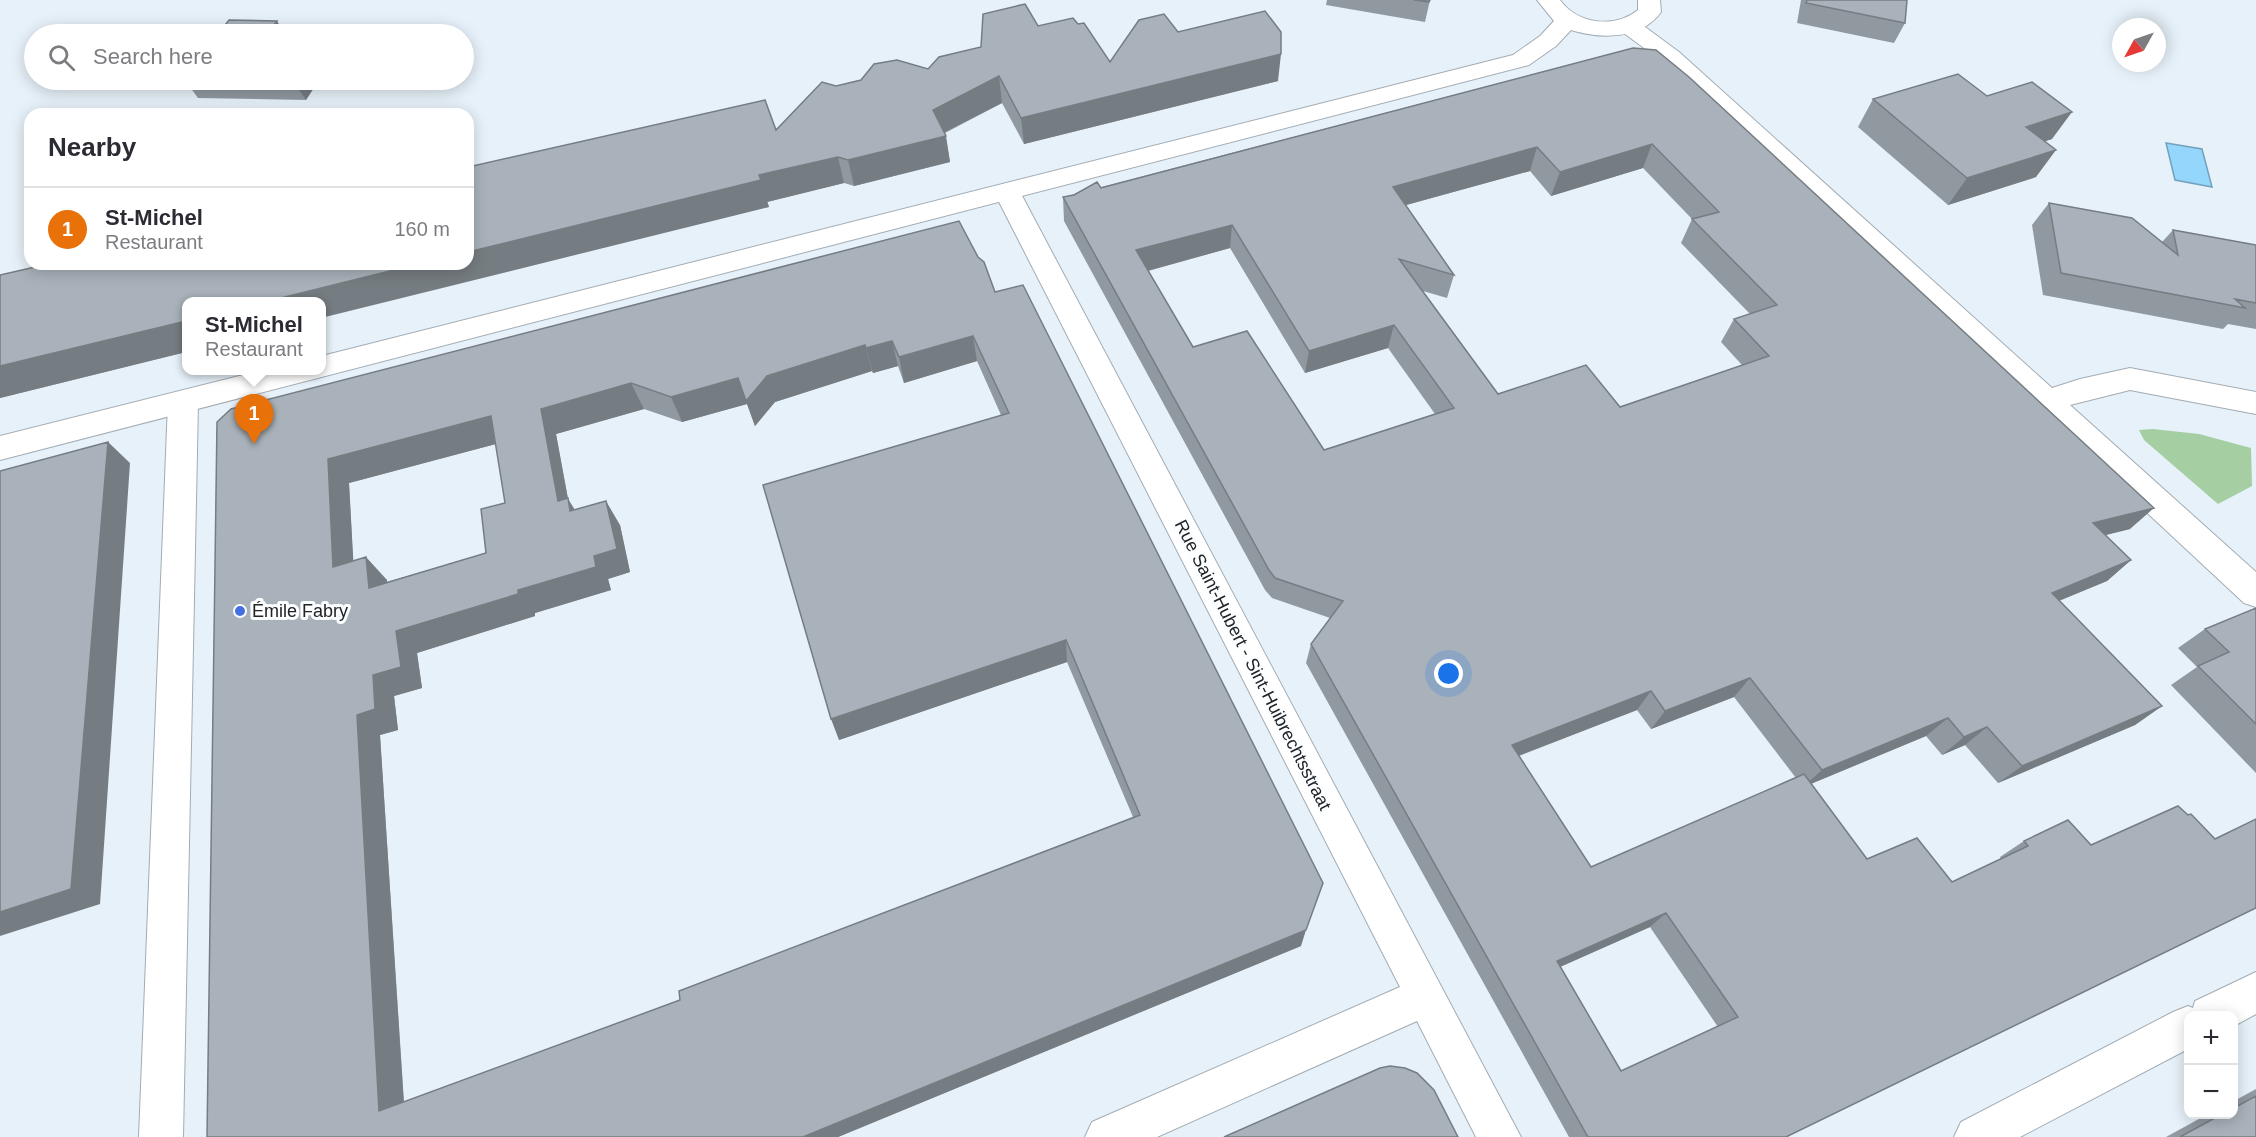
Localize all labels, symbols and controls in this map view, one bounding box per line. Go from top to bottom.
north arrow [2112,18,2166,72]
search box [24,24,474,90]
icon: search [45,41,78,74]
text: Search here [93,44,213,69]
text: Nearby [48,132,136,162]
text: St-Michel [105,205,203,230]
text: 1 [62,218,73,240]
text: 160 m [394,218,450,240]
text: Restaurant [105,231,203,253]
popup [182,297,326,375]
text: St-Michel [205,312,303,337]
text: Restaurant [205,338,303,360]
pin: 1 [234,394,274,444]
street label: Rue Saint-Hubert - Sint-Huibrechtsstraat [1171,516,1335,814]
place label: Émile Fabry [252,601,348,621]
marker: Émile Fabry [233,604,247,618]
your location [1434,659,1463,688]
map controls [2184,1011,2238,1119]
button: + [2184,1011,2238,1065]
button: − [2184,1065,2238,1119]

